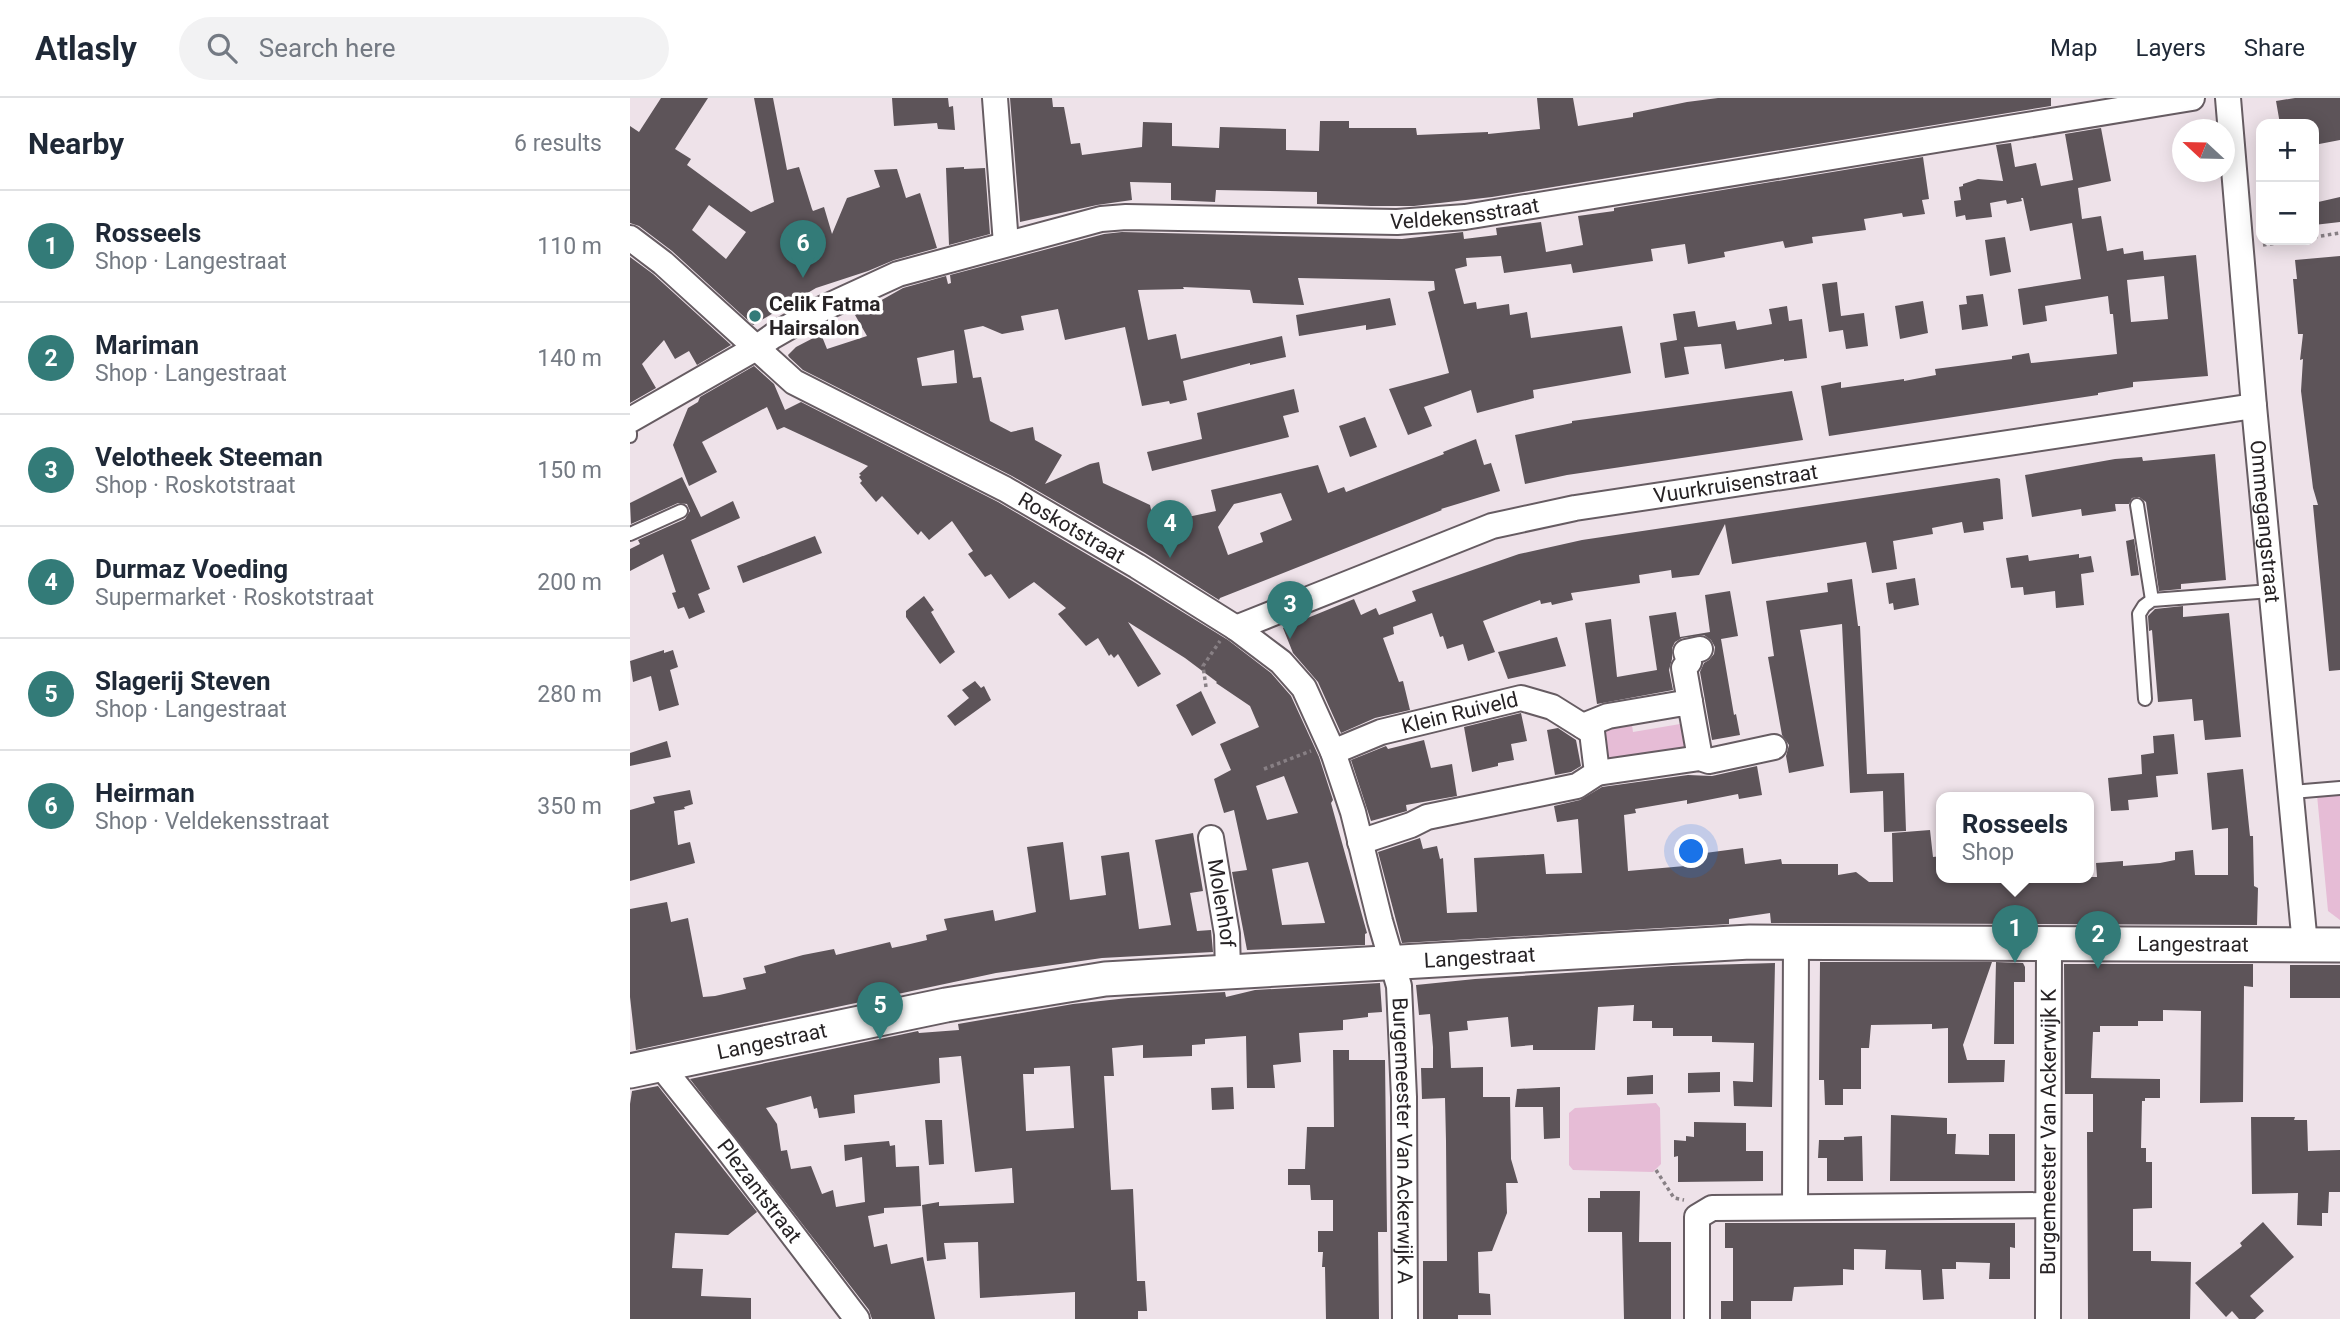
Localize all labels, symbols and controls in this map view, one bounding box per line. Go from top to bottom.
search box [179,17,669,80]
text: Atlasly [35,29,137,68]
icon: search [203,29,241,67]
text: Search here [259,33,396,63]
text: Map [2050,34,2098,62]
text: Layers [2136,34,2206,62]
text: Share [2244,34,2305,62]
north arrow [2172,119,2235,182]
map controls [2256,119,2319,245]
button: + [2256,119,2319,182]
text: Nearby [28,126,124,161]
text: 6 results [514,130,602,157]
button: − [2256,182,2319,245]
street label: Veldekensstraat [1390,193,1541,234]
text: Rosseels [95,218,201,248]
pin: 6 [780,220,826,278]
text: 1 [44,233,58,260]
text: 110 m [537,233,602,260]
text: Shop · Langestraat [95,248,287,275]
place label: Celik Fatma Hairsalon [769,292,881,340]
marker: Celik Fatma Hairsalon [747,308,763,324]
text: Mariman [95,330,199,360]
text: 2 [44,345,58,372]
text: 140 m [537,345,602,372]
text: Shop · Langestraat [95,360,287,387]
street label: Ommegangstraat [2245,439,2285,604]
text: Velotheek Steeman [95,442,323,472]
text: 3 [44,457,58,484]
text: 150 m [537,457,602,484]
street label: Vuurkruisenstraat [1652,460,1819,508]
text: Shop · Roskotstraat [95,472,296,499]
street label: Roskotstraat [1014,487,1129,568]
pin: 4 [1147,500,1193,558]
text: Durmaz Voeding [95,554,288,584]
text: 4 [44,569,58,596]
text: 200 m [537,569,602,596]
pin: 3 [1267,581,1313,639]
text: Supermarket · Roskotstraat [95,584,374,611]
text: Slagerij Steven [95,666,271,696]
text: 5 [44,681,58,708]
text: 280 m [537,681,602,708]
street label: Klein Ruiveld [1399,687,1520,739]
text: Shop · Langestraat [95,696,287,723]
text: Heirman [95,778,195,808]
popup [1936,792,2094,883]
text: 6 [44,793,58,820]
text: 350 m [537,793,602,820]
text: Shop · Veldekensstraat [95,808,329,835]
text: Rosseels [1962,809,2068,839]
your location [1674,834,1708,868]
text: Shop [1962,839,2014,866]
street label: Molenhof [1203,857,1240,948]
pin: 1 [1992,905,2038,963]
pin: 2 [2075,911,2121,969]
street label: Langestraat [2137,932,2249,957]
street label: Langestraat [1423,942,1536,973]
pin: 5 [857,982,903,1040]
street label: Burgemeester Van Ackerwijk K [2036,988,2061,1275]
street label: Burgemeester Van Ackerwijk A [1388,997,1417,1284]
street label: Langestraat [715,1018,829,1064]
street label: Plezantstraat [712,1134,807,1248]

